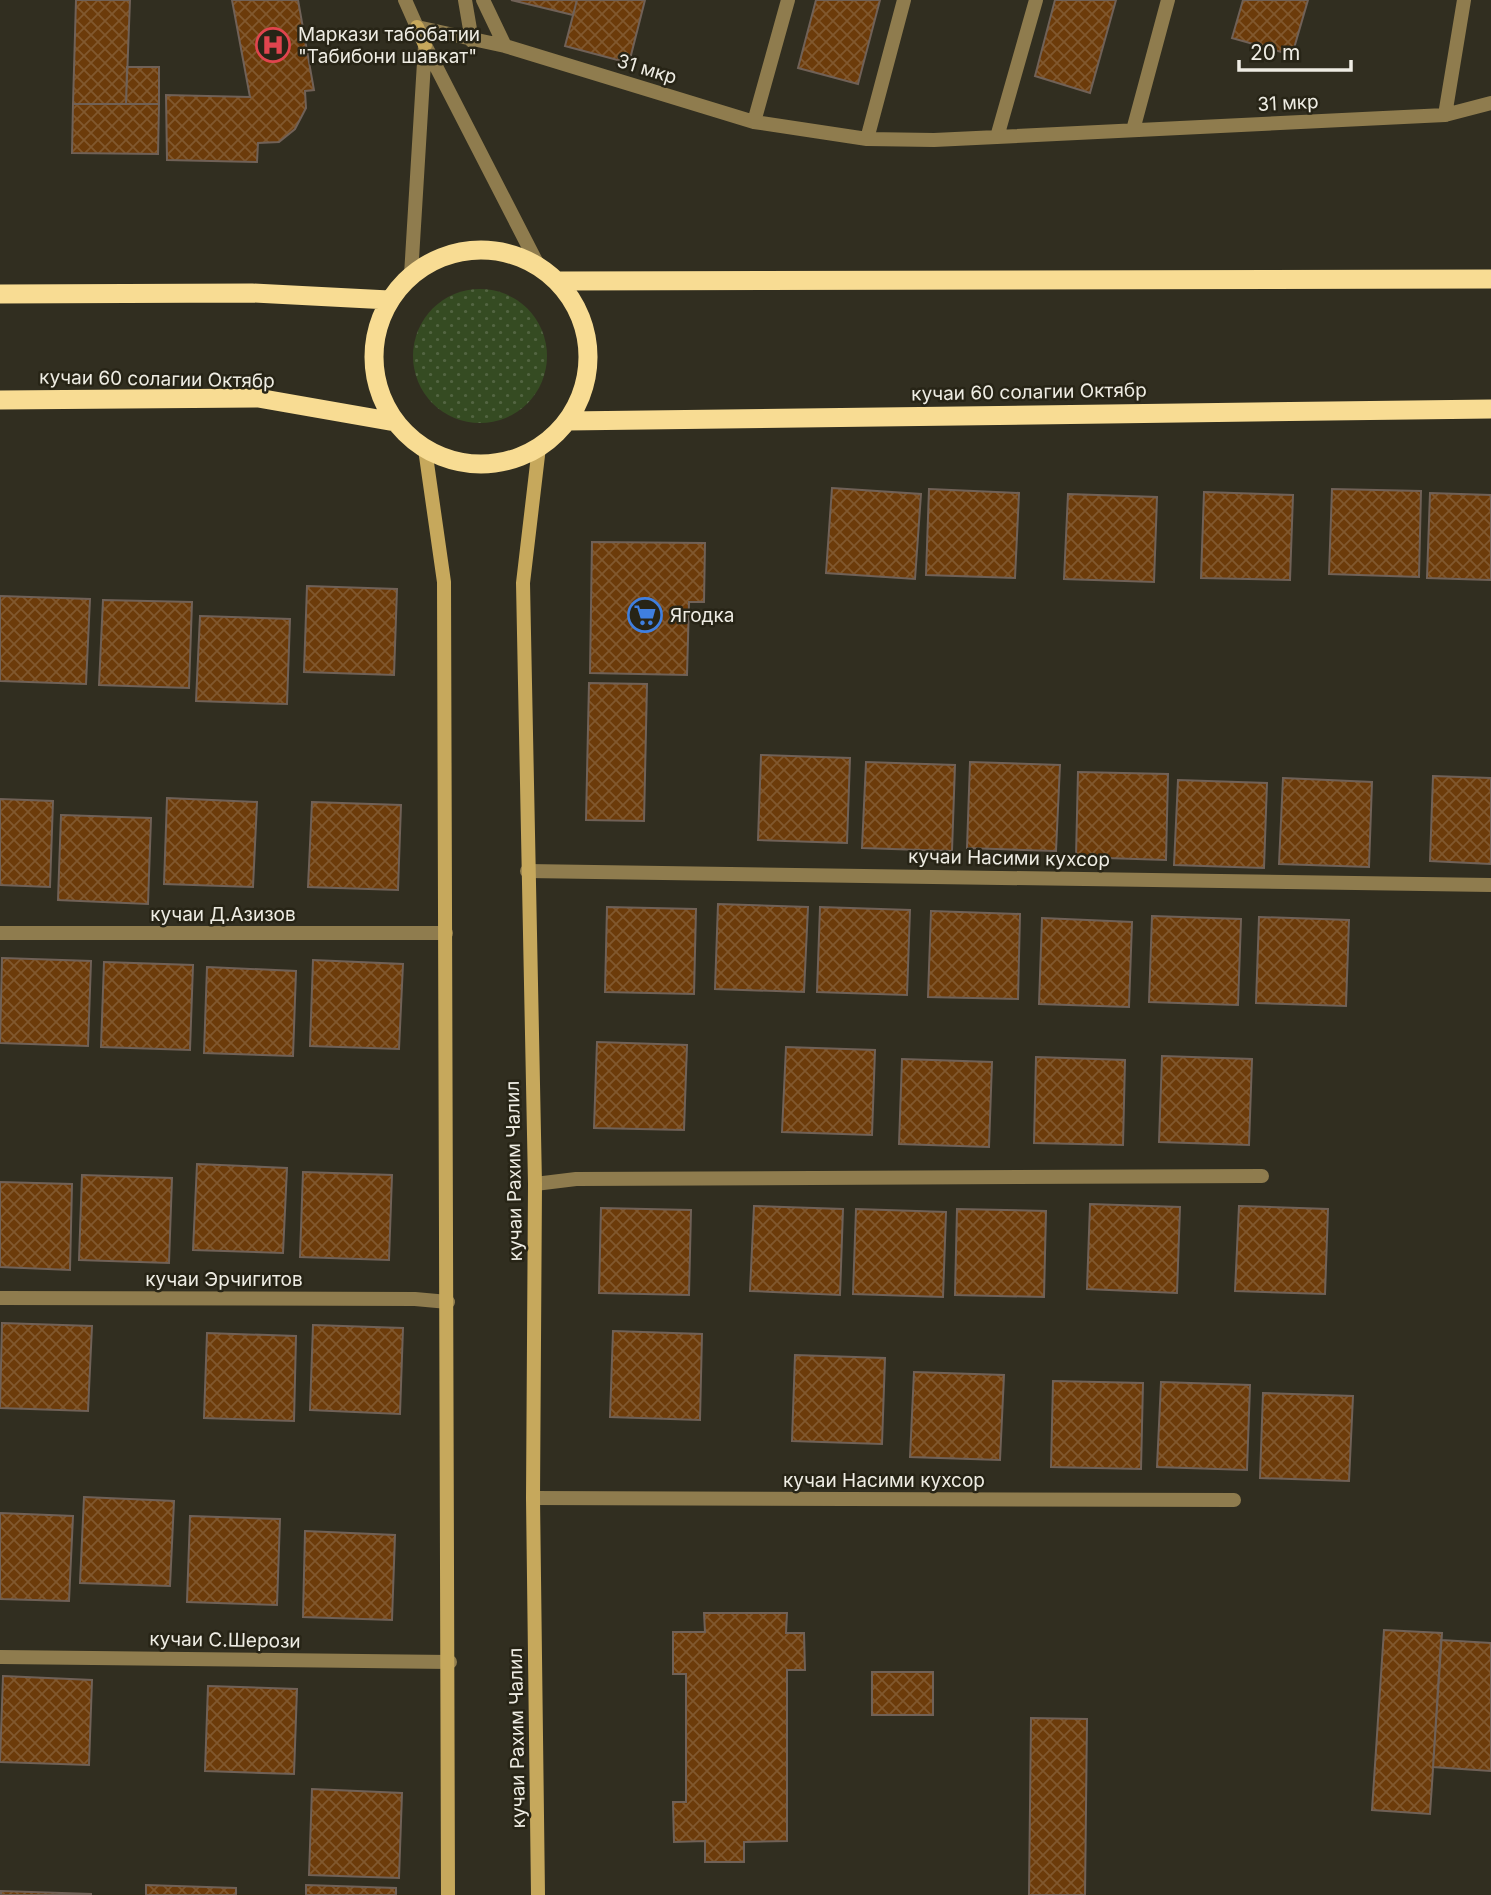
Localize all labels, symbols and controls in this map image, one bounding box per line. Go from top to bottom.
place label: Маркази табобатии "Табибони шавкат" [298,23,480,68]
hospital icon: Маркази табобатии "Табибони шавкат" [254,26,292,64]
scale bar [1239,28,1351,72]
text: 20 m [1250,40,1300,65]
street label: 31 мкр [614,49,680,89]
street label: 31 мкр [1257,90,1319,116]
street label: кучаи 60 солагии Октябр [39,365,275,393]
street label: кучаи 60 солагии Октябр [911,378,1147,406]
supermarket icon: Ягодка [626,596,664,634]
place label: Ягодка [670,604,735,627]
street label: кучаи Насими кухсор [908,845,1110,871]
street label: кучаи Д.Азизов [150,903,296,926]
street label: кучаи Рахим Чалил [501,1081,527,1261]
street label: кучаи Эрчигитов [145,1268,303,1291]
street label: кучаи Насими кухсор [783,1469,985,1492]
street label: кучаи С.Шерози [149,1627,301,1653]
street label: кучаи Рахим Чалил [504,1648,530,1828]

